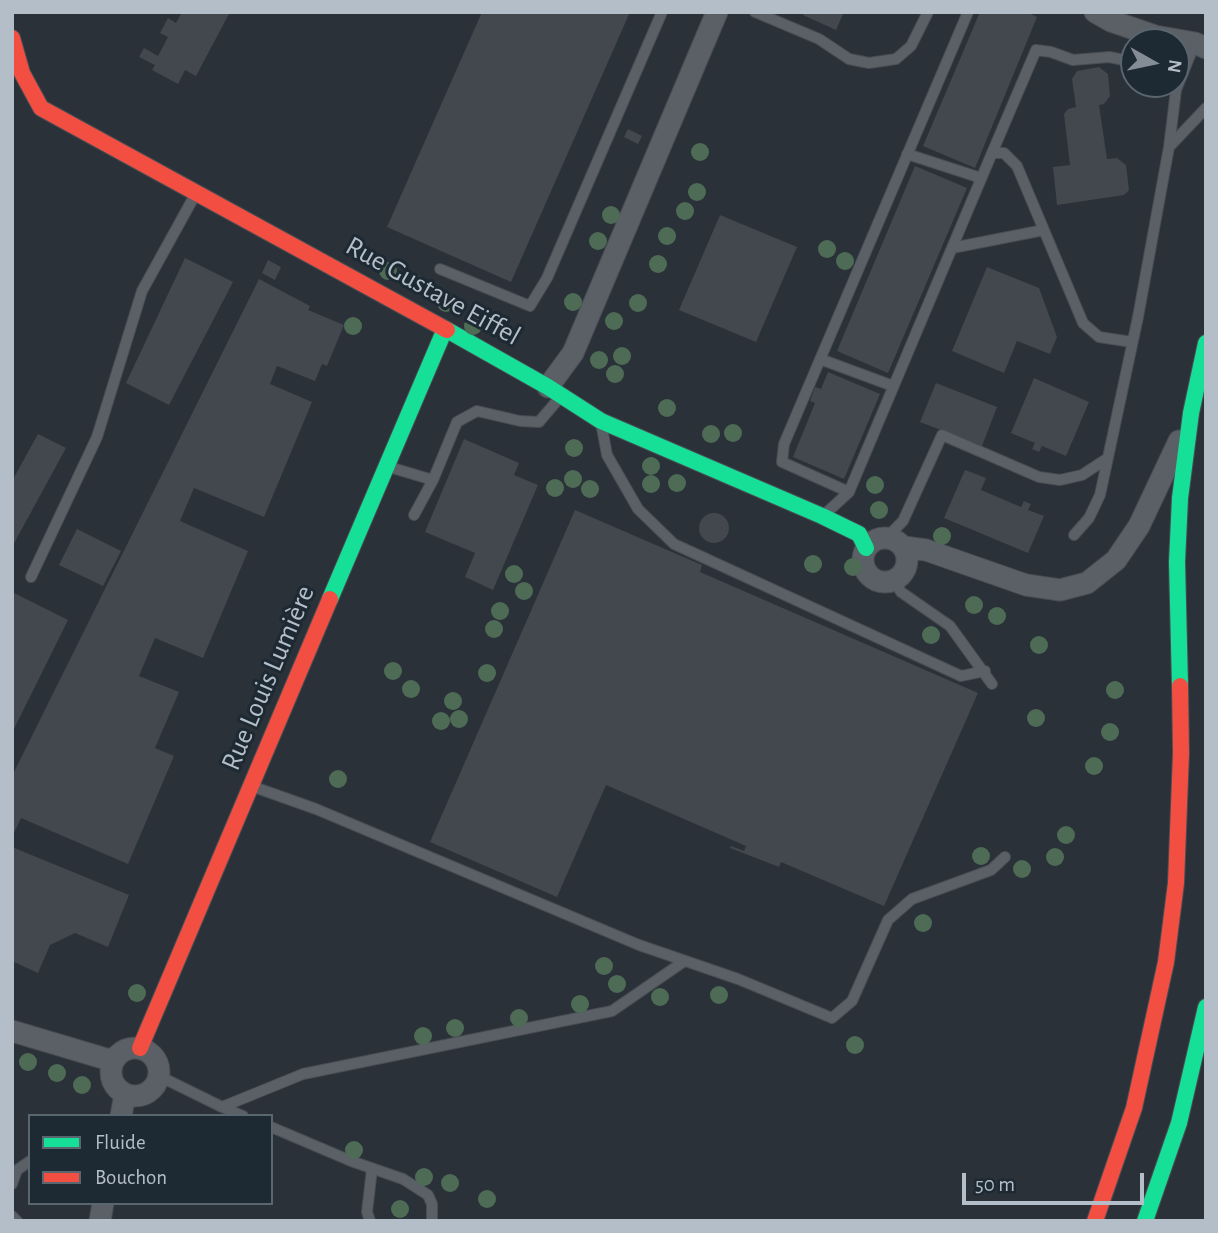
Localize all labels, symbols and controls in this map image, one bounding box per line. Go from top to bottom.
north arrow [1120,28,1190,98]
text: N [1164,58,1185,74]
street label: Rue Gustave Eiffel [340,229,526,353]
street label: Rue Louis Lumière [214,581,322,775]
legend [28,1114,273,1205]
text: Fluide [95,1132,146,1153]
scale bar [966,1160,1148,1204]
text: Bouchon [95,1167,167,1188]
text: 50 m [975,1174,1015,1195]

